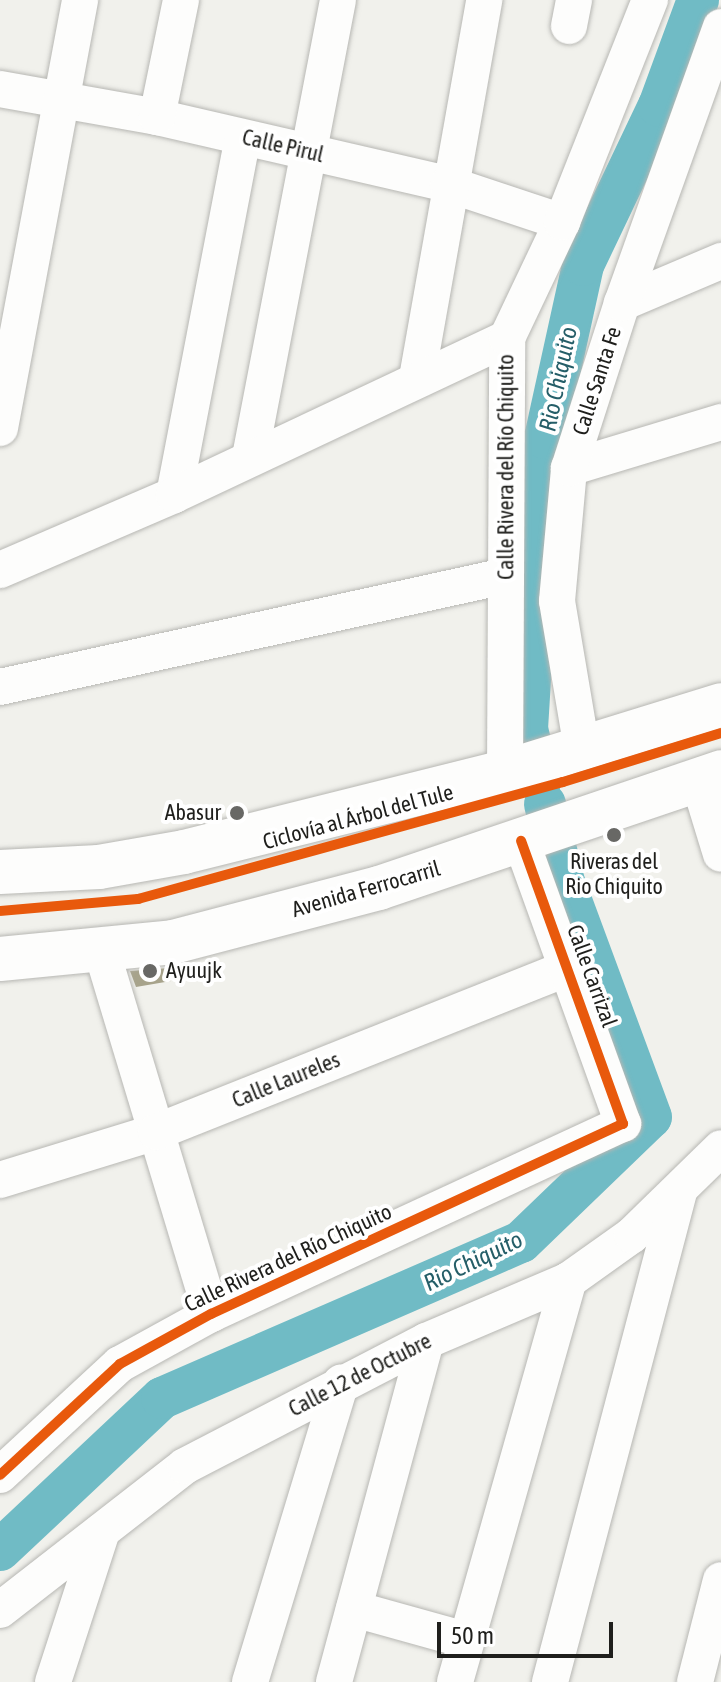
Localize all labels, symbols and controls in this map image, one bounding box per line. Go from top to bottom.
street label: Calle Pirul [240,124,326,168]
street label: Calle Santa Fe [567,323,627,439]
water label: Rio Chiquito [533,324,583,434]
street label: Calle Rivera del Río Chiquito [493,354,519,580]
street label: Ciclovía al Árbol del Tule [260,779,456,855]
place label: Abasur [165,800,221,826]
marker: Abasur [228,804,246,822]
marker: Riveras del Rio Chiquito [605,826,623,844]
place label: Riveras del Rio Chiquito [565,848,663,900]
street label: Avenida Ferrocarril [289,855,443,923]
street label: Calle Carrizal [561,921,623,1031]
place label: Ayuujk [166,958,222,984]
marker: Ayuujk [141,962,159,980]
street label: Calle Laureles [228,1046,344,1114]
street label: Calle Rivera del Río Chiquito [180,1198,396,1318]
water label: Rio Chiquito [419,1225,527,1297]
street label: Calle 12 de Octubre [284,1328,436,1422]
scale bar [441,1606,617,1656]
text: 50 m [451,1622,494,1649]

